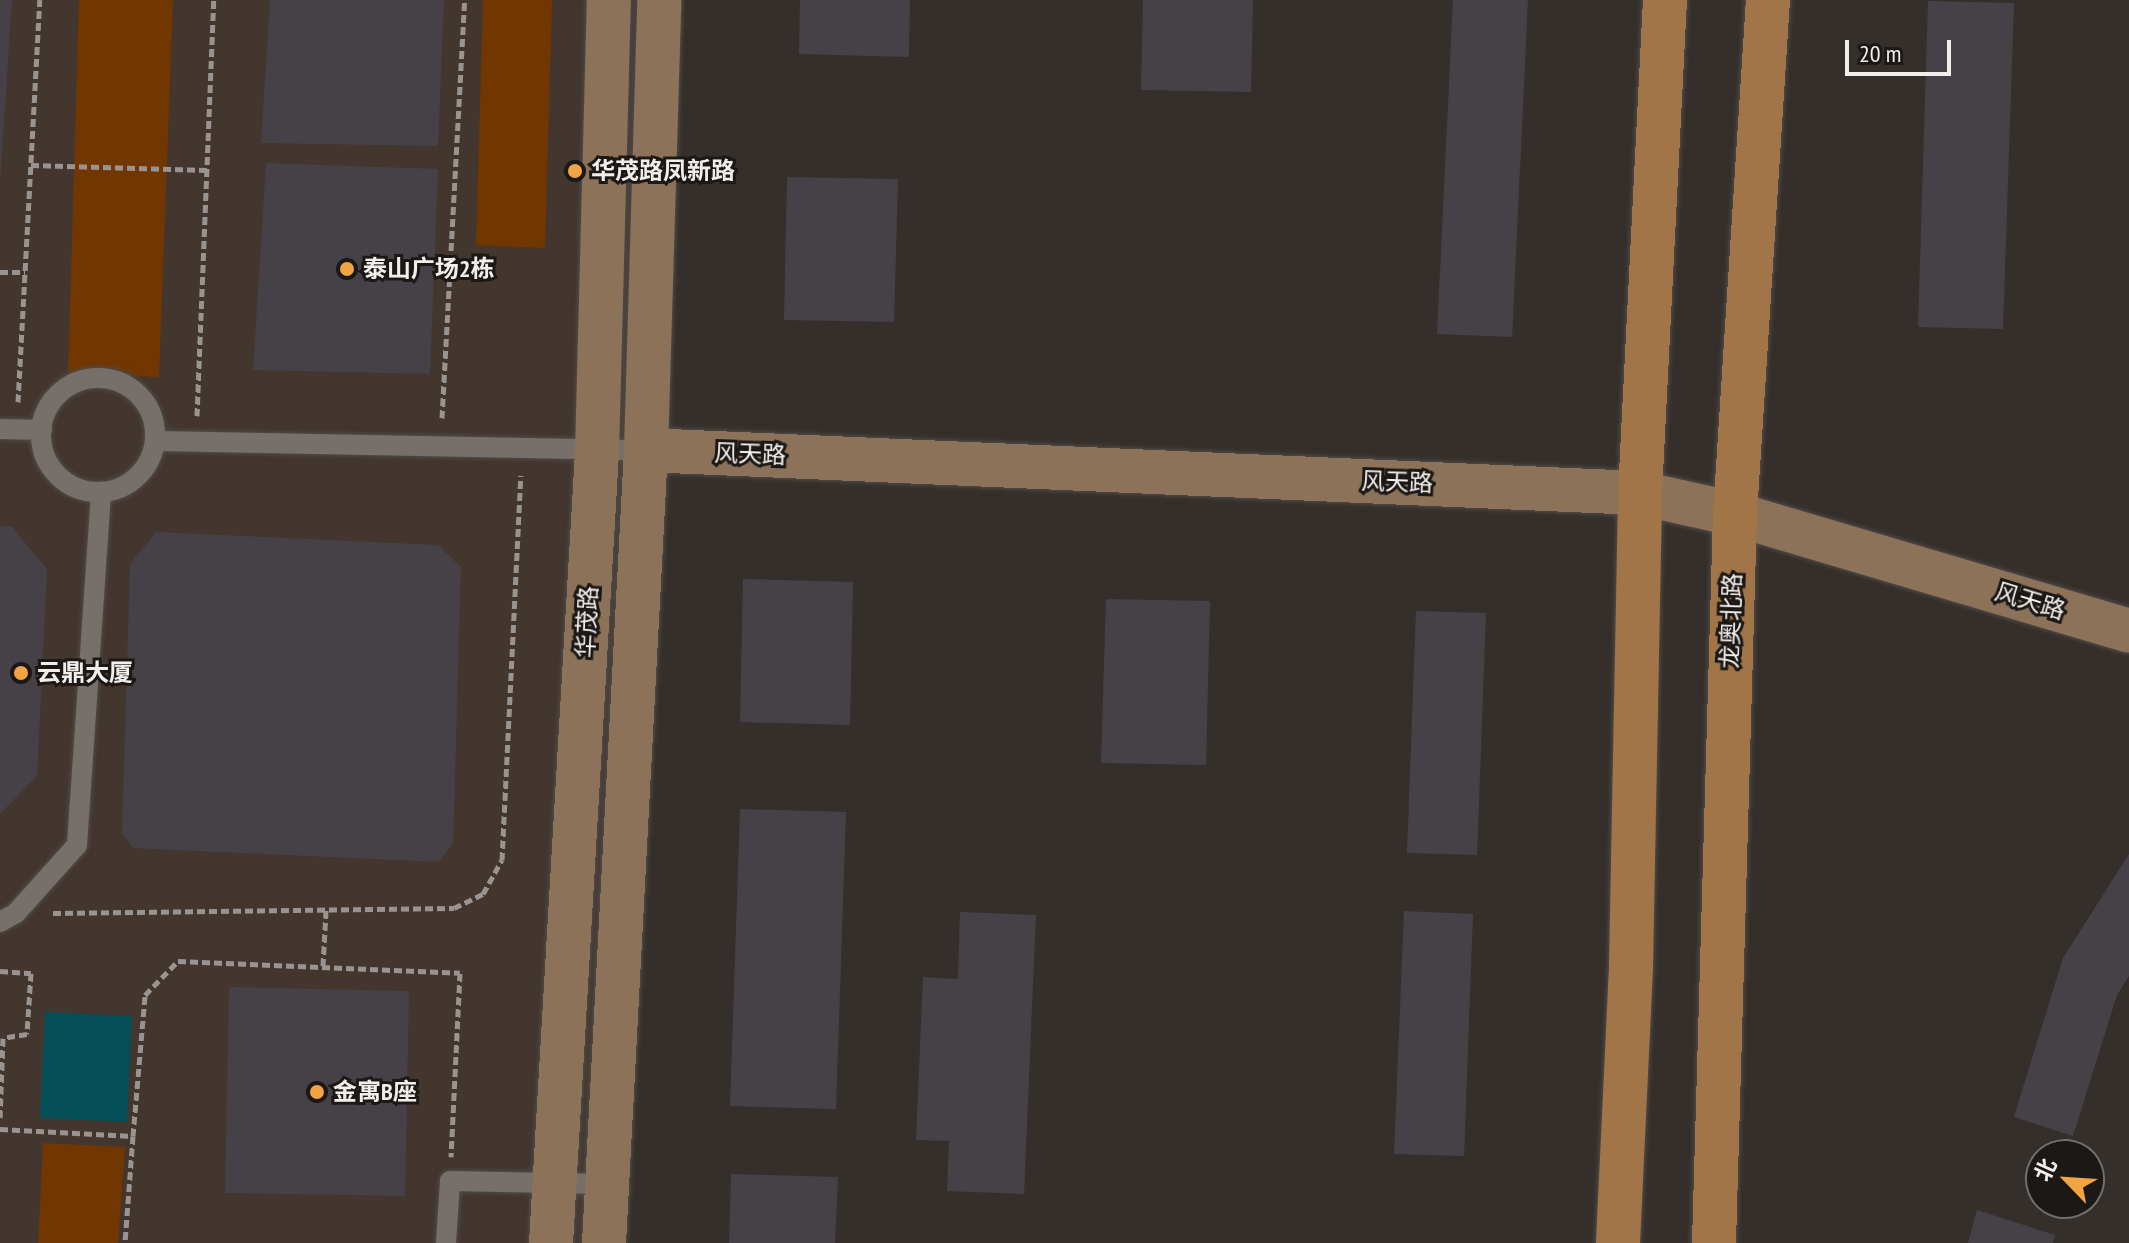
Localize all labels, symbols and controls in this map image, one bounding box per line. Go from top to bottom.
scale bar [1849,24,1955,74]
text: 20 m [1859,38,1901,69]
place label: 华茂路凤新路 [591,157,735,185]
marker: 华茂路凤新路 [566,162,584,180]
place label: 泰山广场2栋 [363,255,494,283]
marker: 泰山广场2栋 [338,260,356,278]
street label: 风天路 [714,438,786,470]
street label: 风天路 [1361,466,1433,498]
street label: 龙奥北路 [1715,573,1747,669]
street label: 风天路 [1991,577,2069,625]
street label: 华茂路 [571,585,603,659]
place label: 云鼎大厦 [37,659,133,687]
marker: 云鼎大厦 [12,664,30,682]
place label: 金寓B座 [333,1078,417,1106]
marker: 金寓B座 [308,1083,326,1101]
north arrow [2025,1139,2105,1219]
text: 北 [2028,1154,2062,1186]

